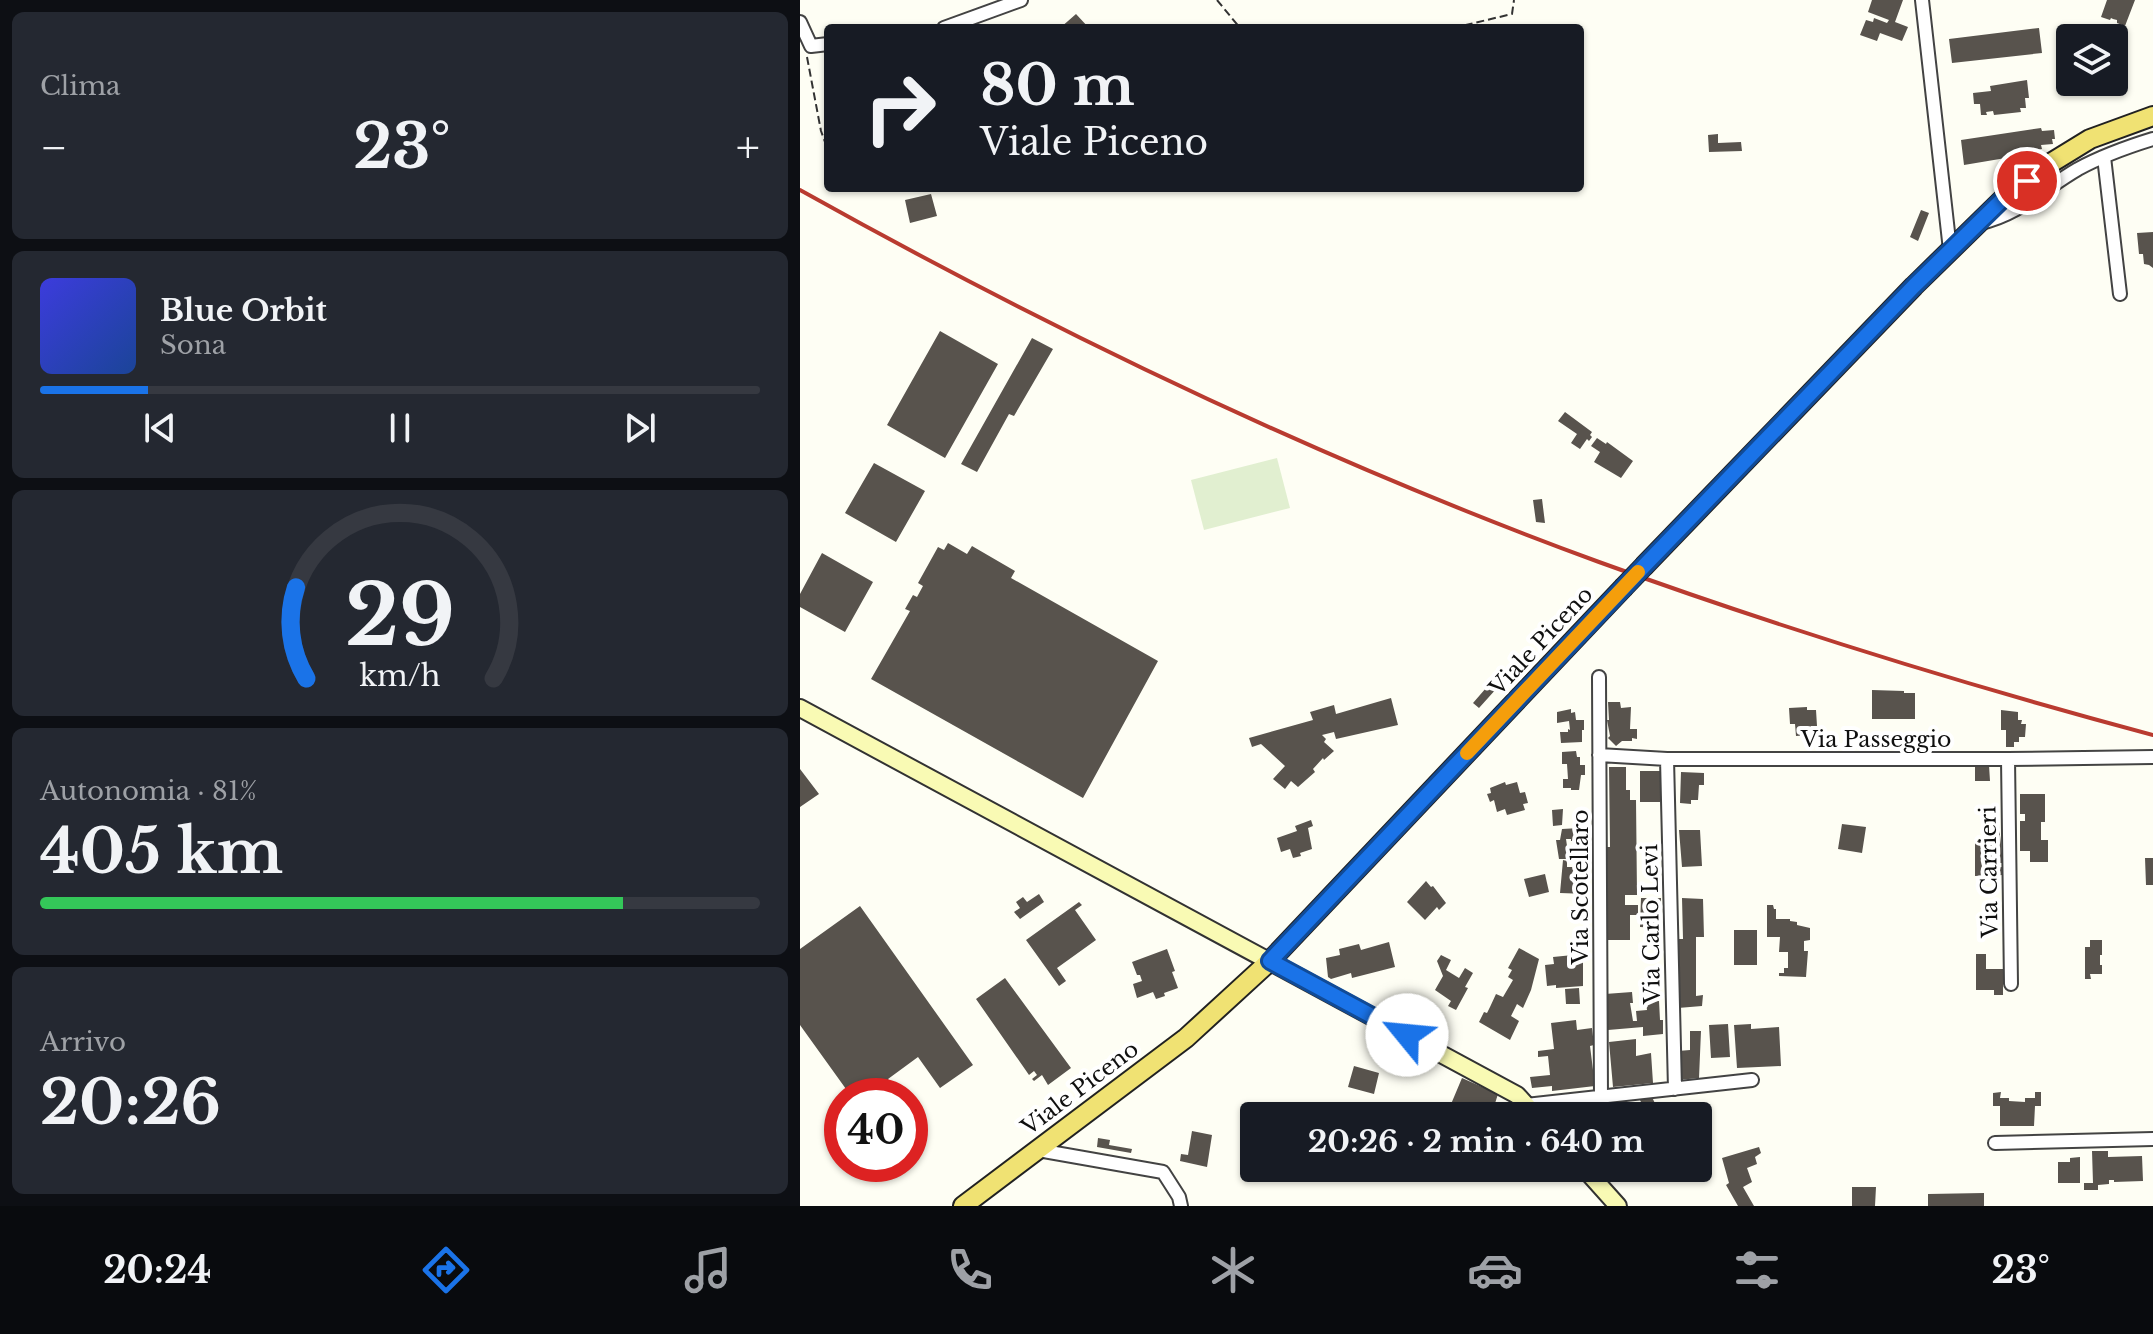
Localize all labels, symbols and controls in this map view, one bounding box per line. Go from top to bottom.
map controls [2056,24,2128,96]
button: layers [2056,24,2128,96]
text: 80 m [980,51,1135,120]
icon: right [848,56,952,160]
text: Clima [40,70,120,102]
text: 23° [353,110,451,184]
text: − [40,120,68,175]
text: + [736,120,760,175]
text: Viale Piceno [980,120,1208,165]
pin [1993,147,2061,215]
icon: arrive [2005,159,2049,203]
text: Blue Orbit [160,292,327,329]
text: Sona [160,329,226,361]
icon: previous [138,406,182,450]
icon: pause [378,406,422,450]
icon: next [618,406,662,450]
text: 29 [345,564,455,667]
street label: Viale Piceno [1483,581,1598,702]
text: km/h [359,658,441,694]
street label: Via Passeggio [1800,726,1951,753]
text: Autonomia · 81% [40,775,257,807]
street label: Via Carrieri [1974,805,2004,939]
street label: Via Scotellaro [1567,809,1594,966]
text: 405 km [40,815,283,889]
street label: Via Carlo Levi [1636,843,1666,1005]
position arrow [1365,993,1449,1077]
text: Arrivo [40,1026,126,1058]
street label: Viale Piceno [1015,1035,1144,1141]
text: 20:26 [40,1066,221,1140]
speed limit sign: 40 [824,1078,928,1182]
text: 20:26 · 2 min · 640 m [1308,1123,1644,1160]
icon: directions [418,1242,474,1298]
icon: music [680,1242,736,1298]
icon: phone [942,1242,998,1298]
icon: climate [1205,1242,1261,1298]
icon: car [1467,1242,1523,1298]
icon: filters [1729,1242,1785,1298]
text: 20:24 [103,1248,211,1293]
text: 23° [1991,1248,2050,1293]

